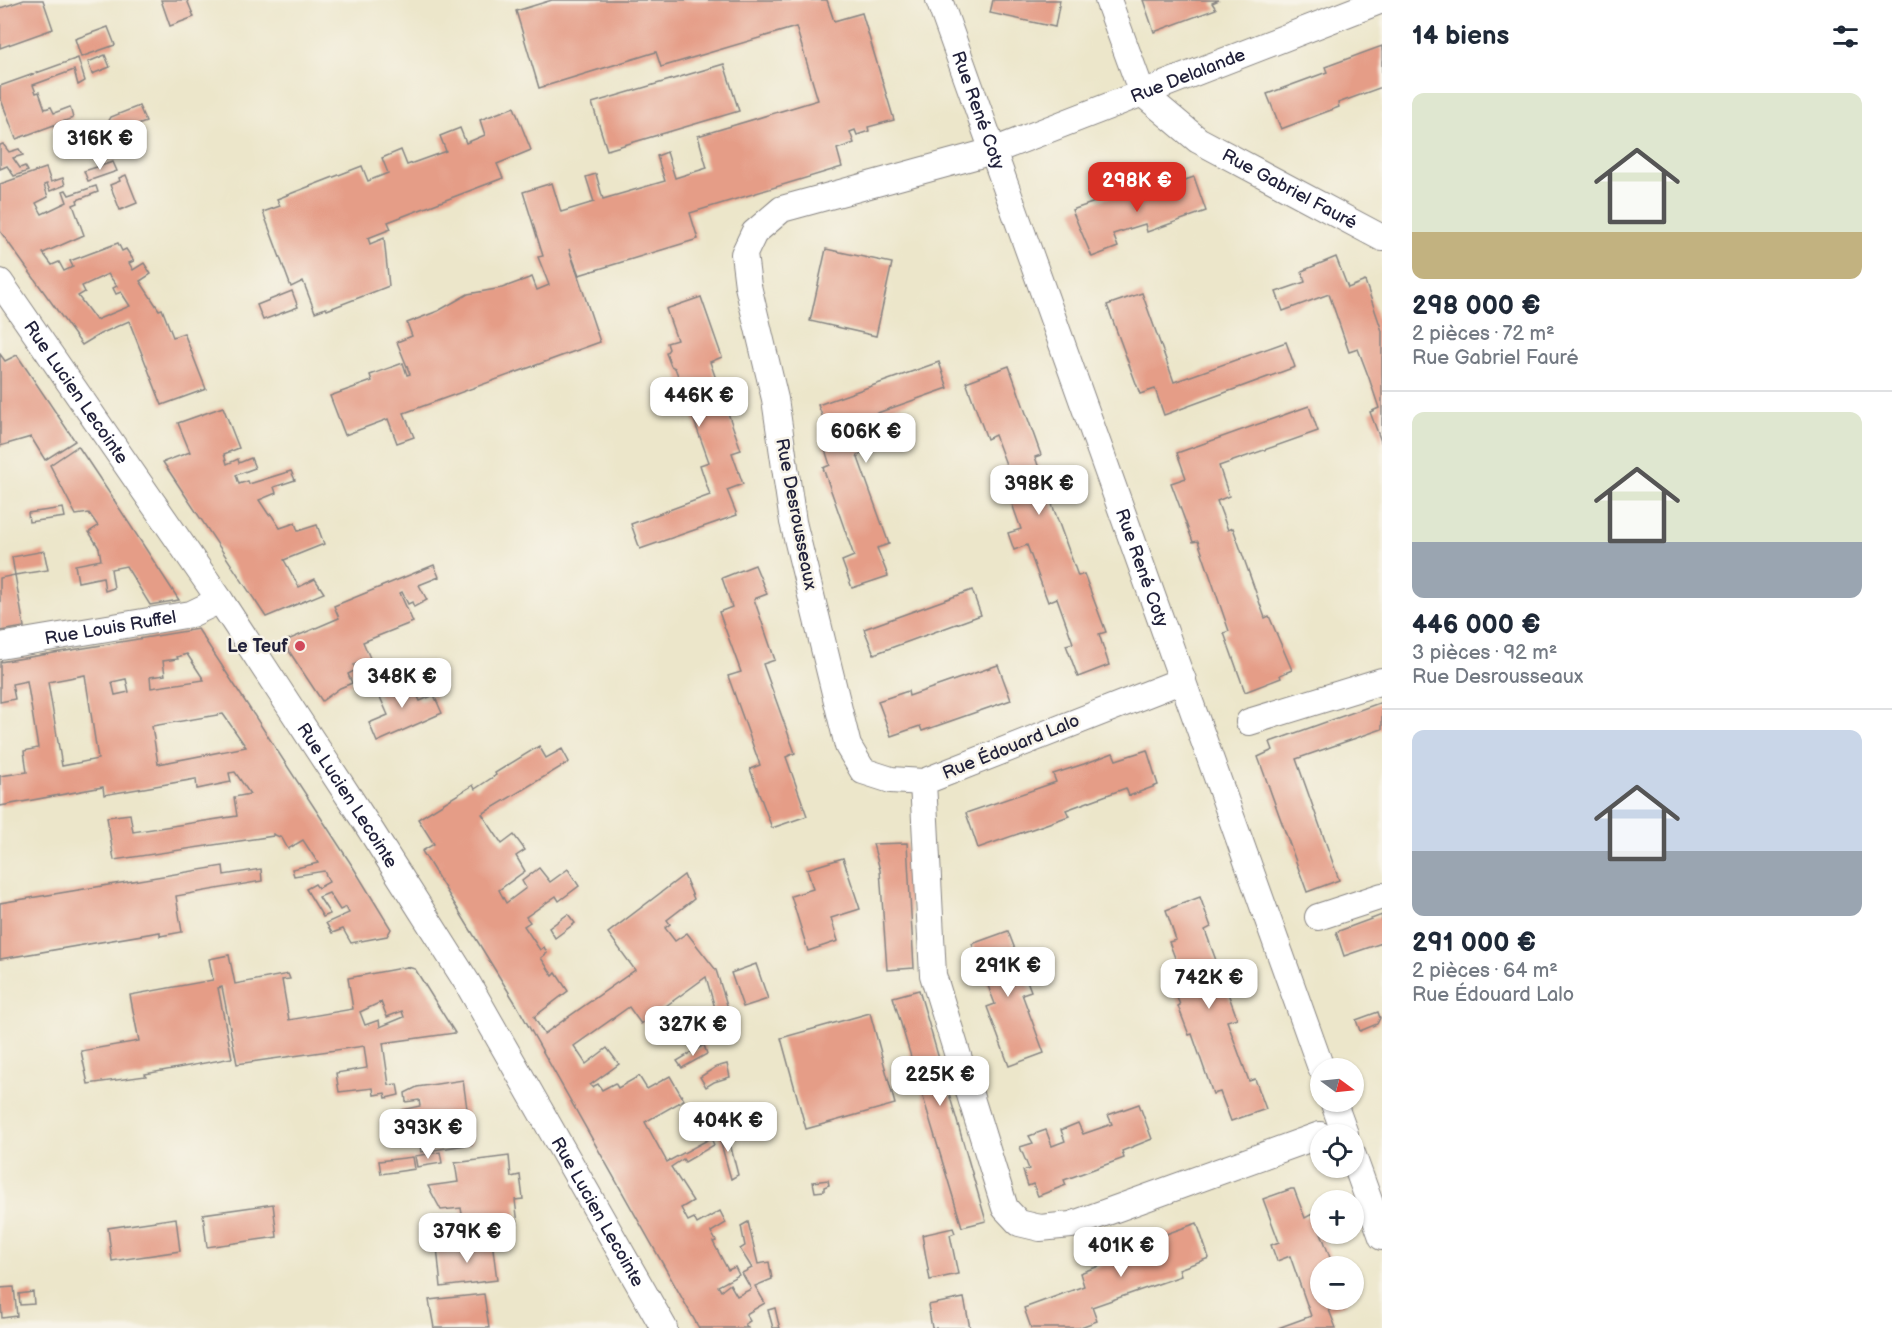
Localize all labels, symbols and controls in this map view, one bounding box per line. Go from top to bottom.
icon: filters [1829,20,1862,53]
text: 14 biens [1412,21,1509,52]
street label: Rue Delalande [1127,44,1248,107]
street label: Rue René Coty [948,48,1010,173]
pin: 316K € [51,120,149,171]
text: 316K € [67,127,133,151]
icon: home [1583,132,1691,240]
street label: Rue Gabriel Fauré [1219,144,1361,233]
pin: 298K € [1088,162,1186,213]
text: 298K € [1102,169,1172,193]
text: 298 000 € [1412,291,1541,322]
street label: Rue Lucien Lecointe [20,317,133,468]
text: 2 pièces · 72 m² [1412,322,1555,346]
text: Rue Gabriel Fauré [1412,346,1578,370]
pin: 446K € [650,377,748,428]
text: 446K € [664,384,734,408]
pin: 606K € [817,413,915,464]
text: 606K € [831,420,901,444]
street label: Rue Desrousseaux [771,436,821,592]
icon: home [1583,451,1691,559]
pin: 398K € [990,465,1088,516]
text: 398K € [1004,472,1074,496]
street label: Rue René Coty [1111,506,1173,631]
street label: Rue Louis Ruffel [43,606,178,649]
text: 446 000 € [1412,610,1541,641]
place label: Le Teuf [227,636,288,657]
marker: Le Teuf [293,639,307,653]
text: 3 pièces · 92 m² [1412,641,1557,665]
pin: 348K € [353,658,451,709]
text: 348K € [367,665,437,689]
text: Rue Desrousseaux [1412,665,1583,689]
street label: Rue Édouard Lalo [939,708,1083,784]
street label: Rue Lucien Lecointe [293,719,402,872]
icon: home [1583,769,1691,877]
text: 291 000 € [1412,928,1536,959]
pin: 291K € [959,947,1057,998]
text: 291K € [975,954,1041,978]
pin: 742K € [1160,959,1258,1010]
text: 2 pièces · 64 m² [1412,959,1558,983]
text: 742K € [1175,966,1243,990]
text: Rue Édouard Lalo [1412,983,1574,1007]
pin: 327K € [644,1006,742,1057]
text: 327K € [659,1013,727,1037]
pin: 225K € [891,1056,989,1107]
north arrow [1310,1058,1364,1112]
map controls [1310,1058,1364,1310]
text: 225K € [905,1063,975,1087]
pin: 404K € [679,1102,777,1153]
pin: 393K € [379,1109,477,1160]
text: 404K € [693,1109,763,1133]
text: 393K € [393,1116,463,1140]
button: locate [1310,1124,1364,1178]
street label: Rue Lucien Lecointe [547,1133,649,1291]
button: + [1310,1190,1364,1244]
pin: 379K € [418,1213,516,1264]
text: 379K € [433,1220,501,1244]
pin: 401K € [1072,1227,1170,1278]
text: 401K € [1088,1234,1154,1258]
button: − [1310,1256,1364,1310]

